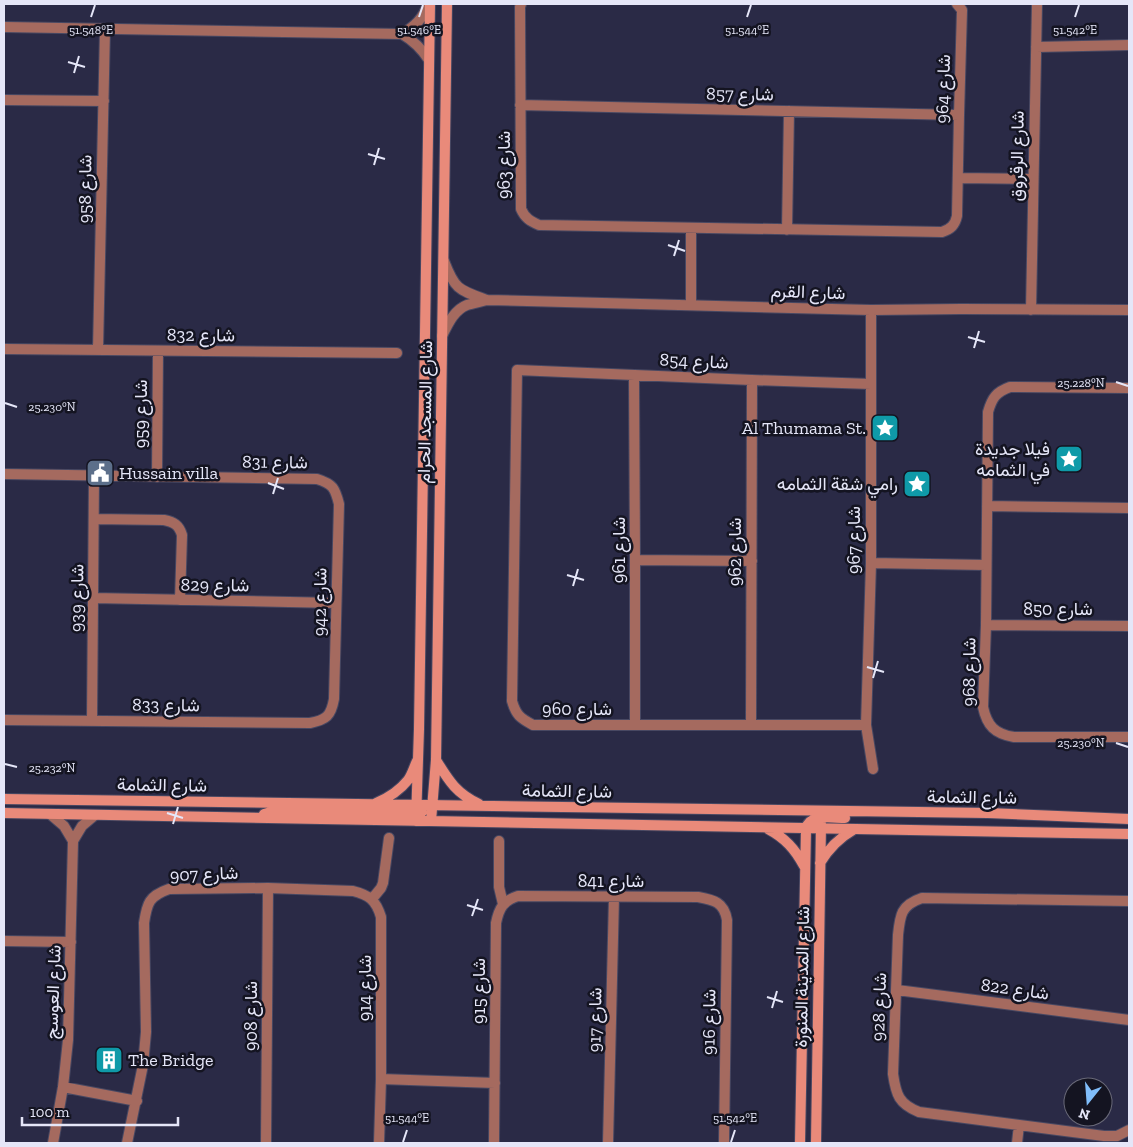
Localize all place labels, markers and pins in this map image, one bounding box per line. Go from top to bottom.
place icon: Al Thumama St. [870,413,900,443]
place label: Al Thumama St. [742,417,866,439]
place label: فيلا جديدة في الثمامه [975,438,1050,485]
place icon: فيلا جديدة في الثمامه [1054,444,1084,474]
public building icon: Hussain villa [85,458,115,488]
place label: Hussain villa [119,462,219,484]
place icon: رامي شقة الثمامه [902,469,932,499]
place label: رامي شقة الثمامه [777,473,898,499]
building icon: The Bridge [94,1045,124,1075]
place label: The Bridge [128,1049,213,1071]

